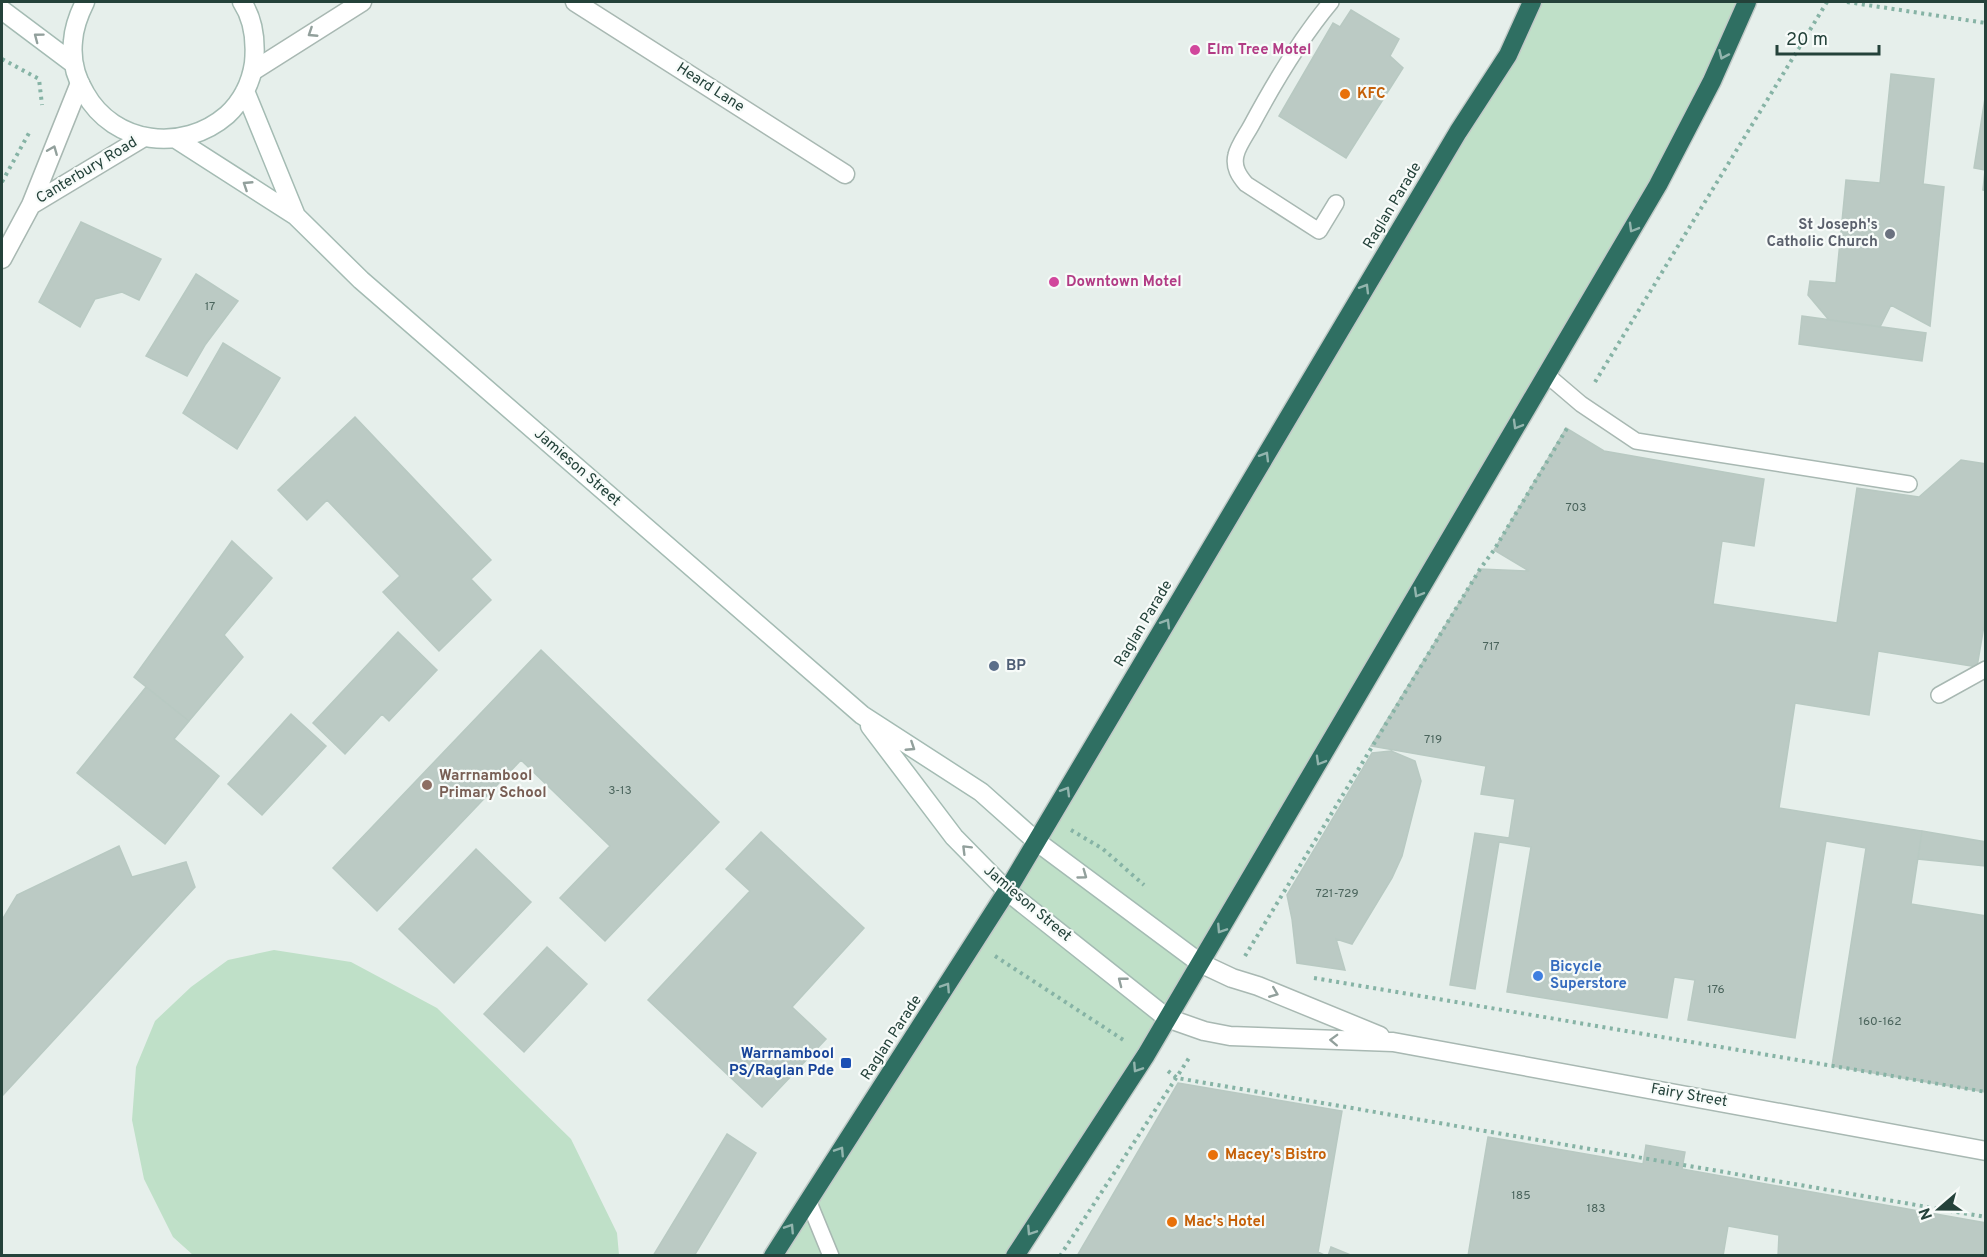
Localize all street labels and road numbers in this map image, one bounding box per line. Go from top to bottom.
street label: Heard Lane [672,59,748,117]
street label: Canterbury Road [33,133,141,209]
street label: Raglan Parade [1360,159,1426,253]
street label: Jamieson Street [530,425,624,511]
street label: Raglan Parade [1111,577,1177,671]
street label: Jamieson Street [979,862,1075,946]
street label: Raglan Parade [857,992,927,1084]
street label: Fairy Street [1649,1080,1729,1112]

